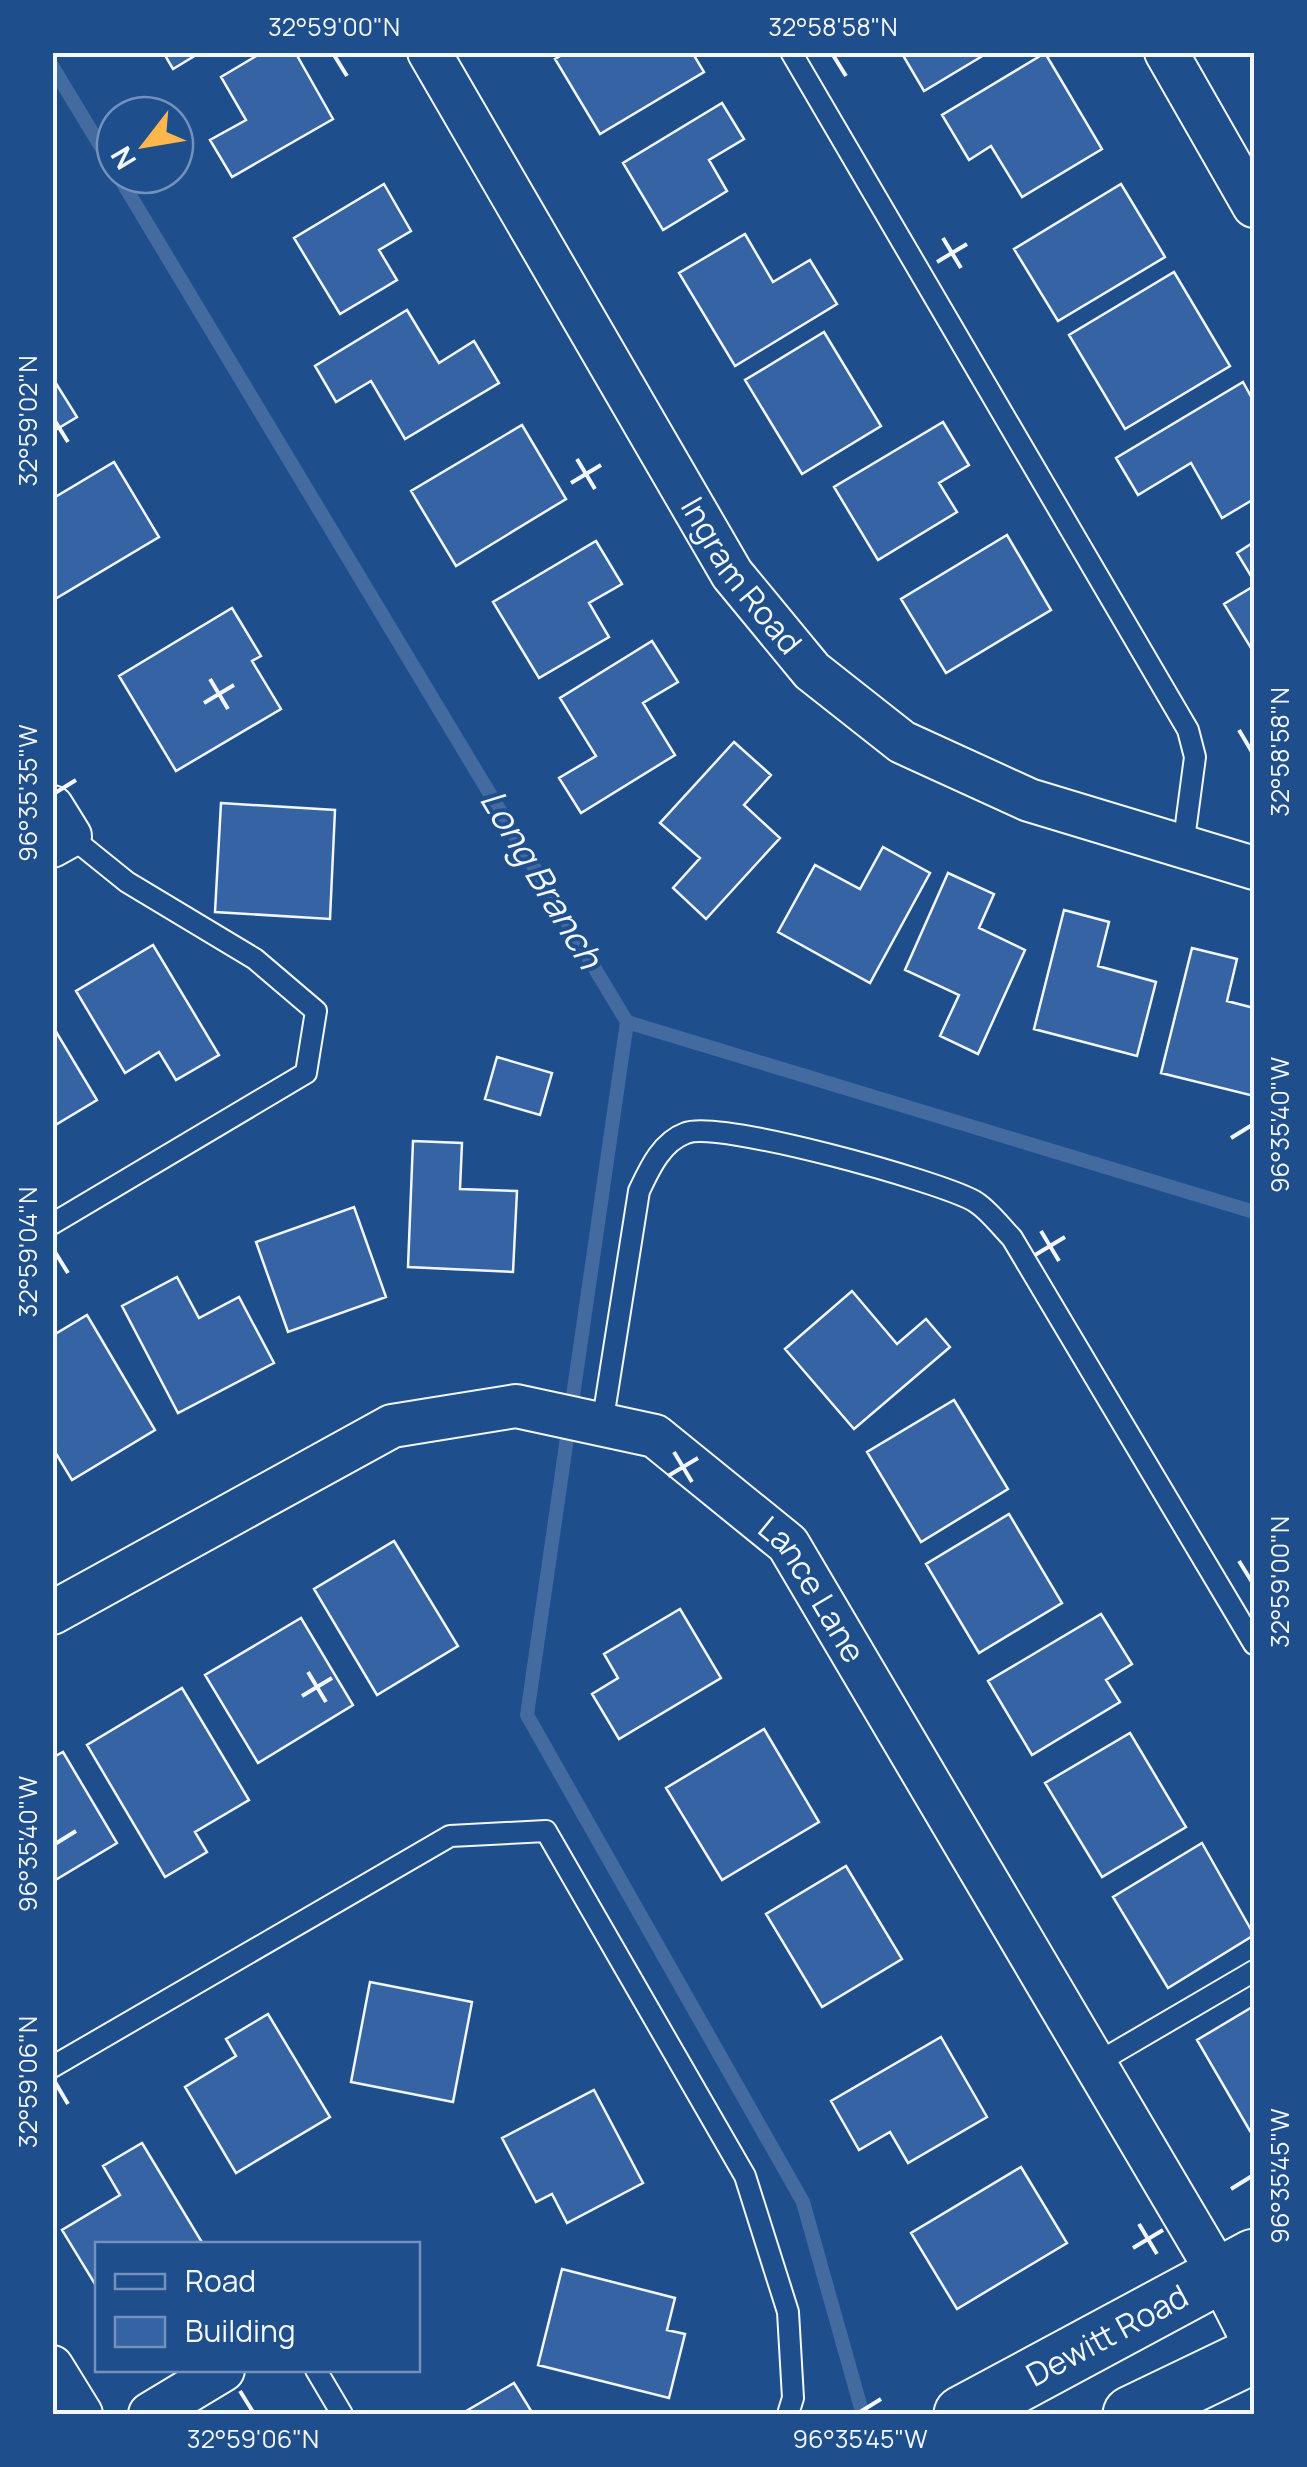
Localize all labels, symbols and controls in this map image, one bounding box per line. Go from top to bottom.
text: 32°59'00"N [268,9,400,44]
text: 32°58'58"N [768,9,898,44]
north arrow [95,95,195,195]
text: N [101,140,144,177]
text: 32°59'02"N [10,355,45,487]
street label: Ingram Road [671,489,812,663]
text: 32°58'58"N [1262,687,1297,817]
text: 96°35'35"W [10,724,45,862]
water label: Long Branch [470,780,615,978]
text: 96°35'40"W [1262,1057,1297,1193]
text: 32°59'04"N [10,1187,45,1317]
street label: Lance Lane [749,1506,876,1670]
text: 32°59'00"N [1262,1516,1297,1648]
text: 96°35'40"W [10,1776,45,1912]
text: 32°59'06"N [10,2016,45,2148]
text: 96°35'45"W [1262,2108,1297,2244]
legend [95,2242,420,2372]
text: Road [185,2260,256,2301]
street label: Dewitt Road [1018,2274,1195,2396]
text: Building [185,2310,296,2351]
text: 32°59'06"N [187,2421,319,2456]
text: 96°35'45"W [792,2421,928,2456]

